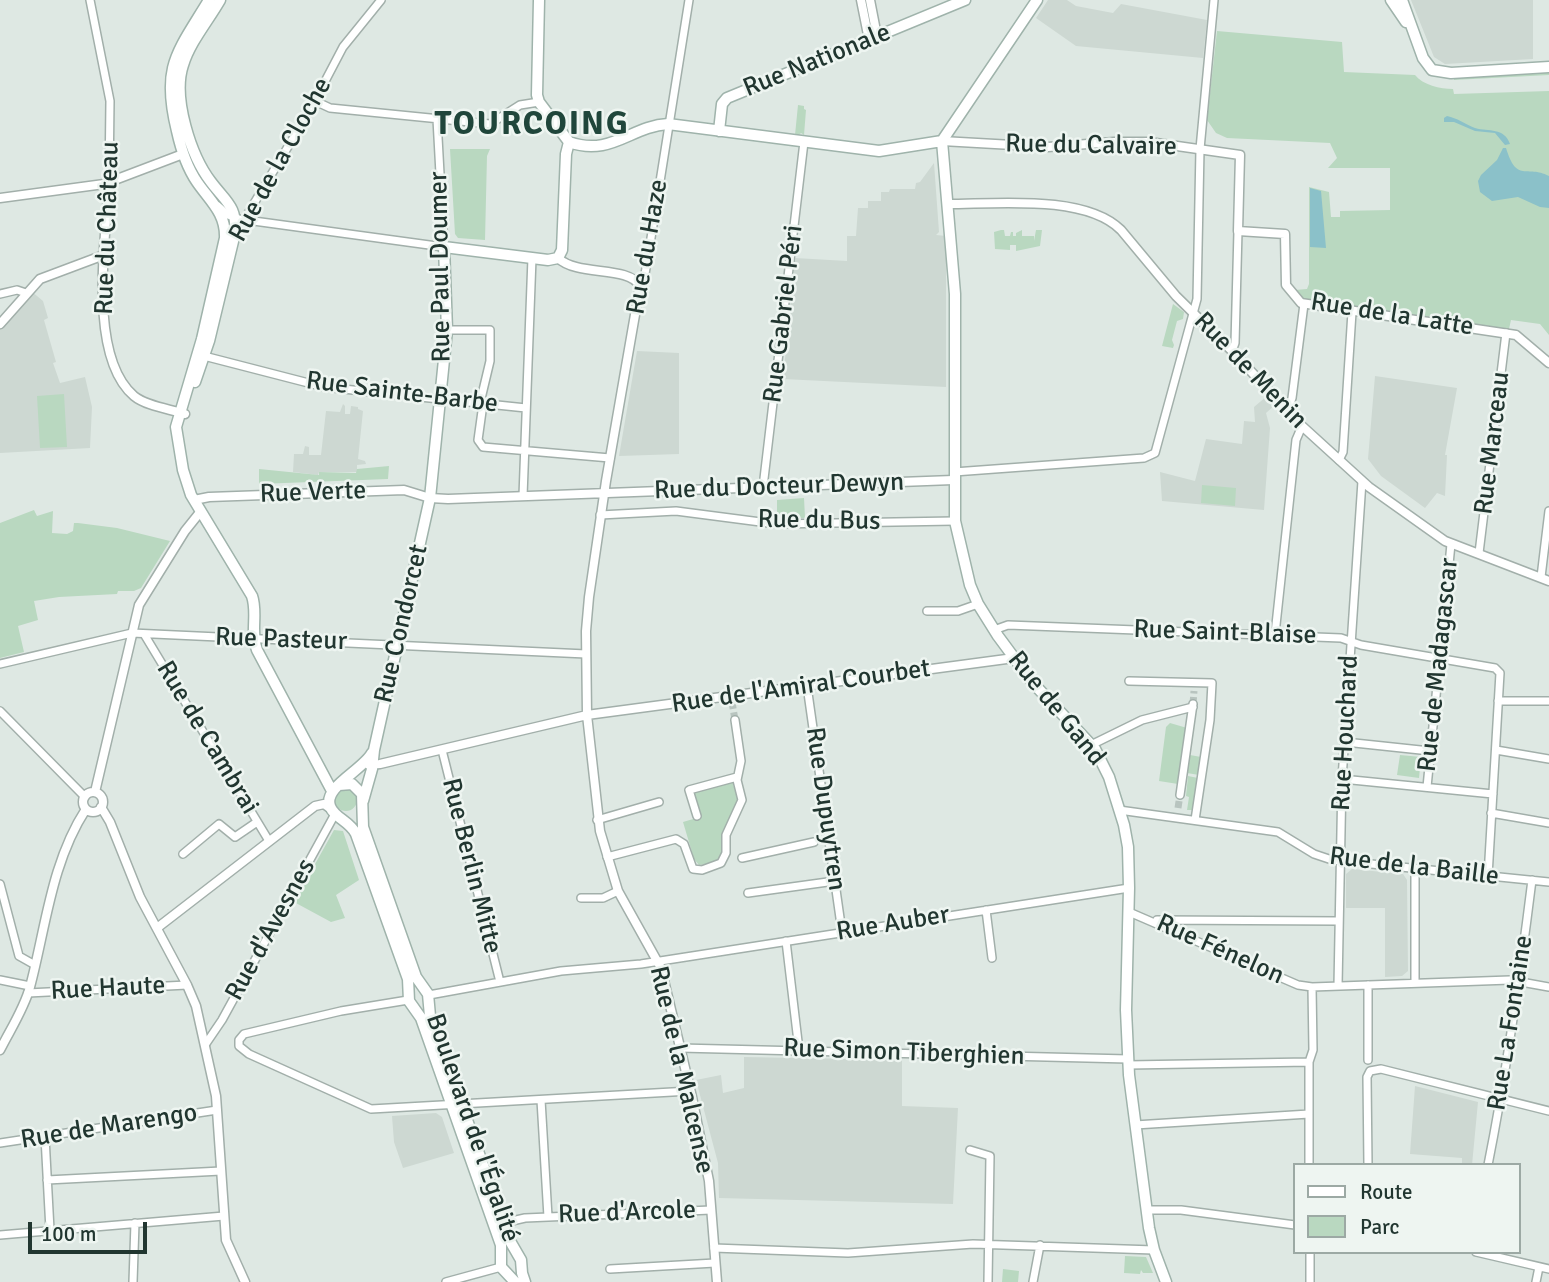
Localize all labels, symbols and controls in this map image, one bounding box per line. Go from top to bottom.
street label: Rue Nationale [739,17,895,105]
street label: Rue de la Cloche [223,72,339,248]
district label: TOURCOING [436,105,628,145]
street label: Rue du Calvaire [1005,129,1177,163]
street label: Rue du Château [89,141,127,315]
street label: Rue Paul Doumer [424,171,458,363]
street label: Rue du Haze [621,177,675,317]
street label: Rue Gabriel Péri [758,223,810,405]
street label: Rue de la Latte [1308,287,1476,343]
street label: Rue de Menin [1187,306,1313,436]
street label: Rue Sainte-Barbe [304,366,500,420]
street label: Rue Marceau [1469,370,1517,516]
street label: Rue du Docteur Dewyn [653,467,905,507]
street label: Rue Verte [259,476,367,510]
street label: Rue du Bus [757,504,881,538]
street label: Rue Condorcet [369,542,435,706]
street label: Rue de Madagascar [1412,557,1466,773]
street label: Rue Saint-Blaise [1133,614,1317,652]
street label: Rue Pasteur [214,622,348,658]
street label: Rue de Gand [1000,645,1112,773]
street label: Rue de l'Amiral Courbet [670,653,932,721]
street label: Rue Houchard [1326,654,1366,812]
street label: Rue de Cambrai [149,656,265,820]
street label: Rue Dupuytren [798,725,852,893]
street label: Rue Berlin Mitte [434,775,508,957]
street label: Rue de la Baille [1327,841,1501,893]
street label: Rue d'Avesnes [219,854,323,1006]
street label: Rue Auber [834,900,952,948]
street label: Rue Fénelon [1152,908,1288,992]
street label: Rue La Fontaine [1482,933,1540,1113]
street label: Rue de la Malcense [642,963,720,1177]
street label: Rue Haute [50,970,166,1008]
street label: Boulevard de l'Égalité [418,1010,526,1246]
street label: Rue Simon Tiberghien [783,1033,1025,1073]
street label: Rue de Marengo [19,1098,199,1156]
legend [1294,1163,1521,1254]
text: Route [1360,1179,1412,1205]
street label: Rue d'Arcole [557,1195,697,1231]
scale bar [32,1208,150,1252]
text: Parc [1360,1214,1399,1240]
text: 100 m [41,1221,96,1247]

